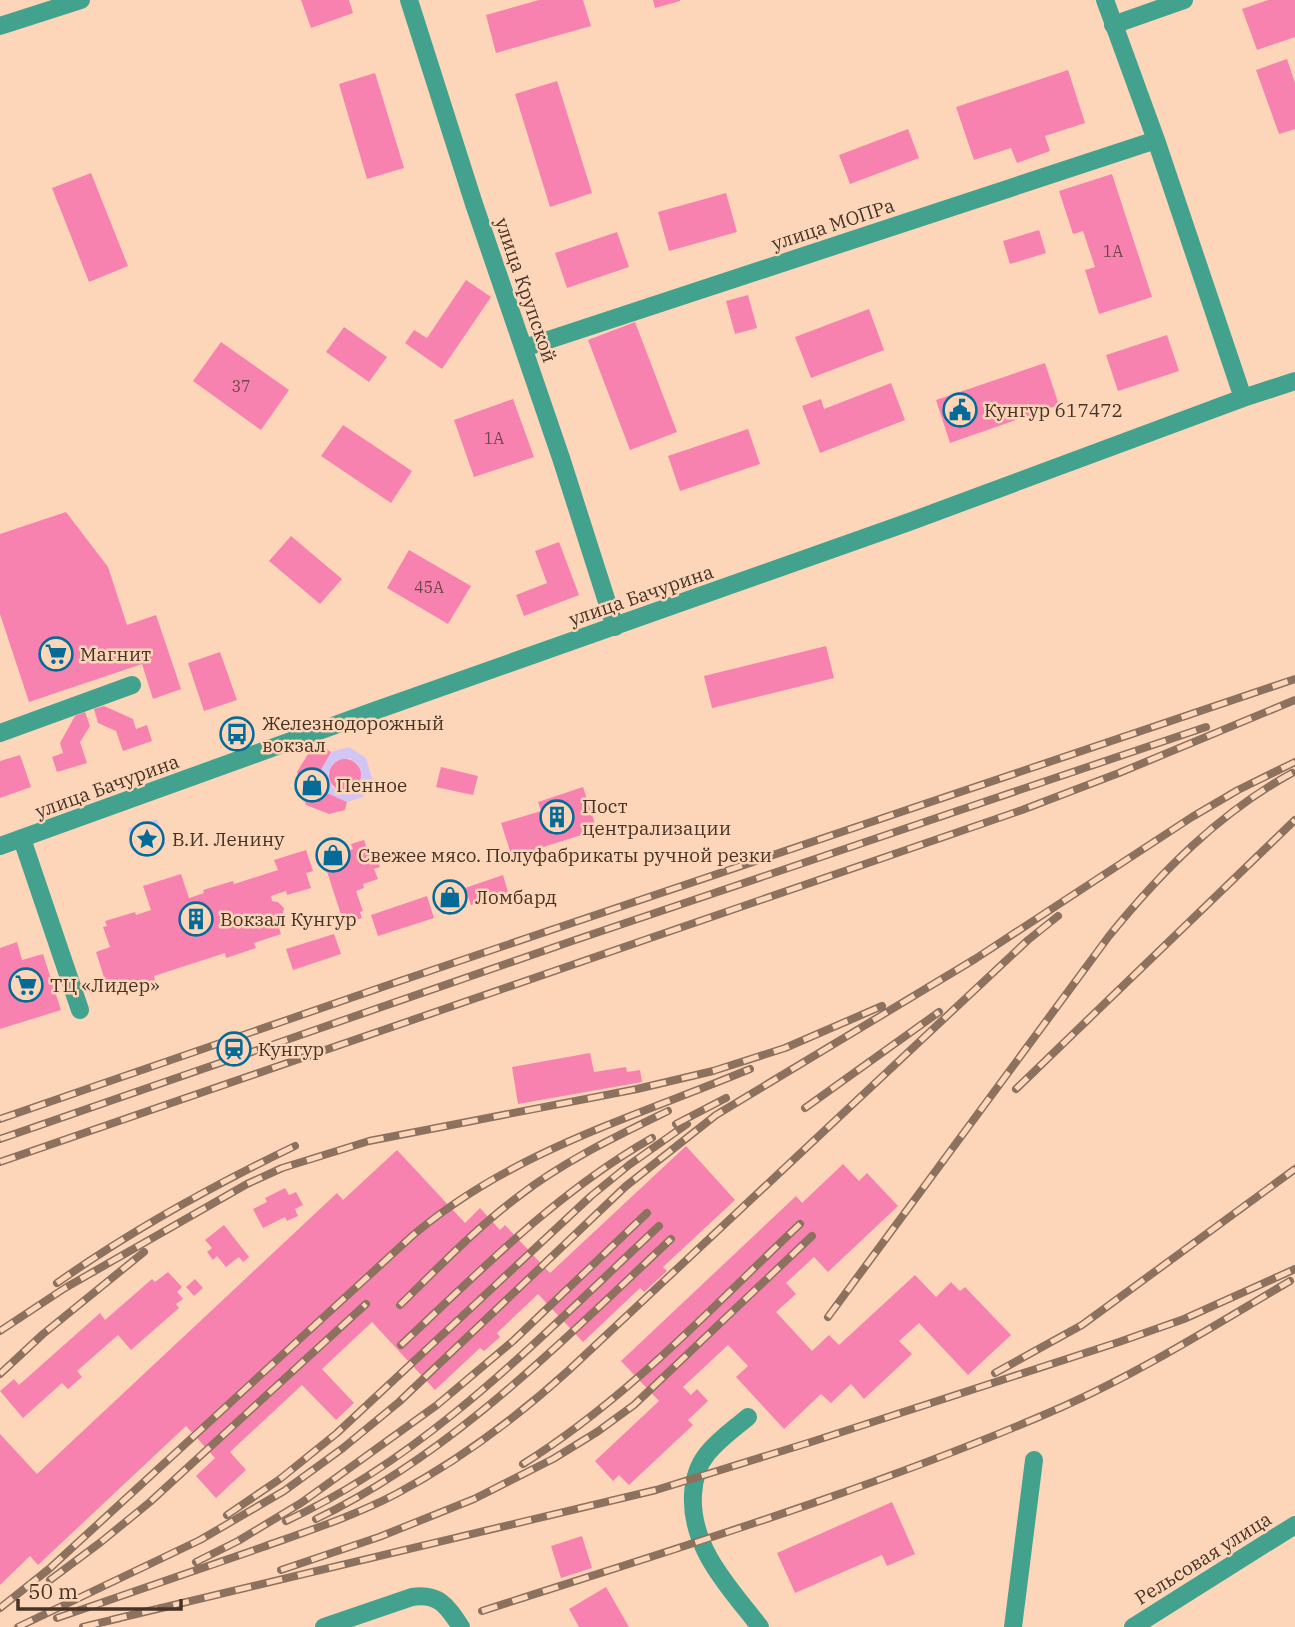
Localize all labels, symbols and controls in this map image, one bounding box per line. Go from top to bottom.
street label: улица МОПРа [768,193,898,255]
street label: улица Крупской [490,214,562,366]
house number: 1А [1103,241,1123,261]
house number: 37 [231,376,251,396]
public building icon: Кунгур 617472 [941,391,979,429]
place label: Кунгур 617472 [984,398,1123,422]
house number: 1А [484,428,504,448]
street label: улица Бачурина [566,559,716,631]
house number: 45А [414,577,444,597]
supermarket icon: Магнит [37,635,75,673]
place label: Магнит [80,642,151,666]
place label: Железнодорожный вокзал [262,711,444,757]
bus stop icon: Железнодорожный вокзал [218,715,256,753]
street label: улица Бачурина [32,749,182,823]
shop icon: Пенное [293,766,331,804]
place label: Пенное [336,773,407,797]
place label: Пост централизации [582,794,731,840]
building icon: Пост централизации [538,798,576,836]
place icon: В.И. Ленину [128,820,166,858]
place label: В.И. Ленину [172,827,285,851]
shop icon: Свежее мясо. Полуфабрикаты ручной резки [314,836,352,874]
place label: Свежее мясо. Полуфабрикаты ручной резки [358,843,772,867]
shop icon: Ломбард [431,878,469,916]
place label: Ломбард [475,885,557,909]
building icon: Вокзал Кунгур [177,900,215,938]
place label: Вокзал Кунгур [220,907,357,931]
supermarket icon: ТЦ «Лидер» [7,966,45,1004]
place label: ТЦ «Лидер» [50,973,160,997]
station icon: Кунгур [215,1030,253,1068]
place label: Кунгур [258,1037,324,1061]
street label: Рельсовая улица [1130,1506,1276,1610]
scale bar [18,1568,180,1612]
text: 50 m [28,1577,78,1605]

